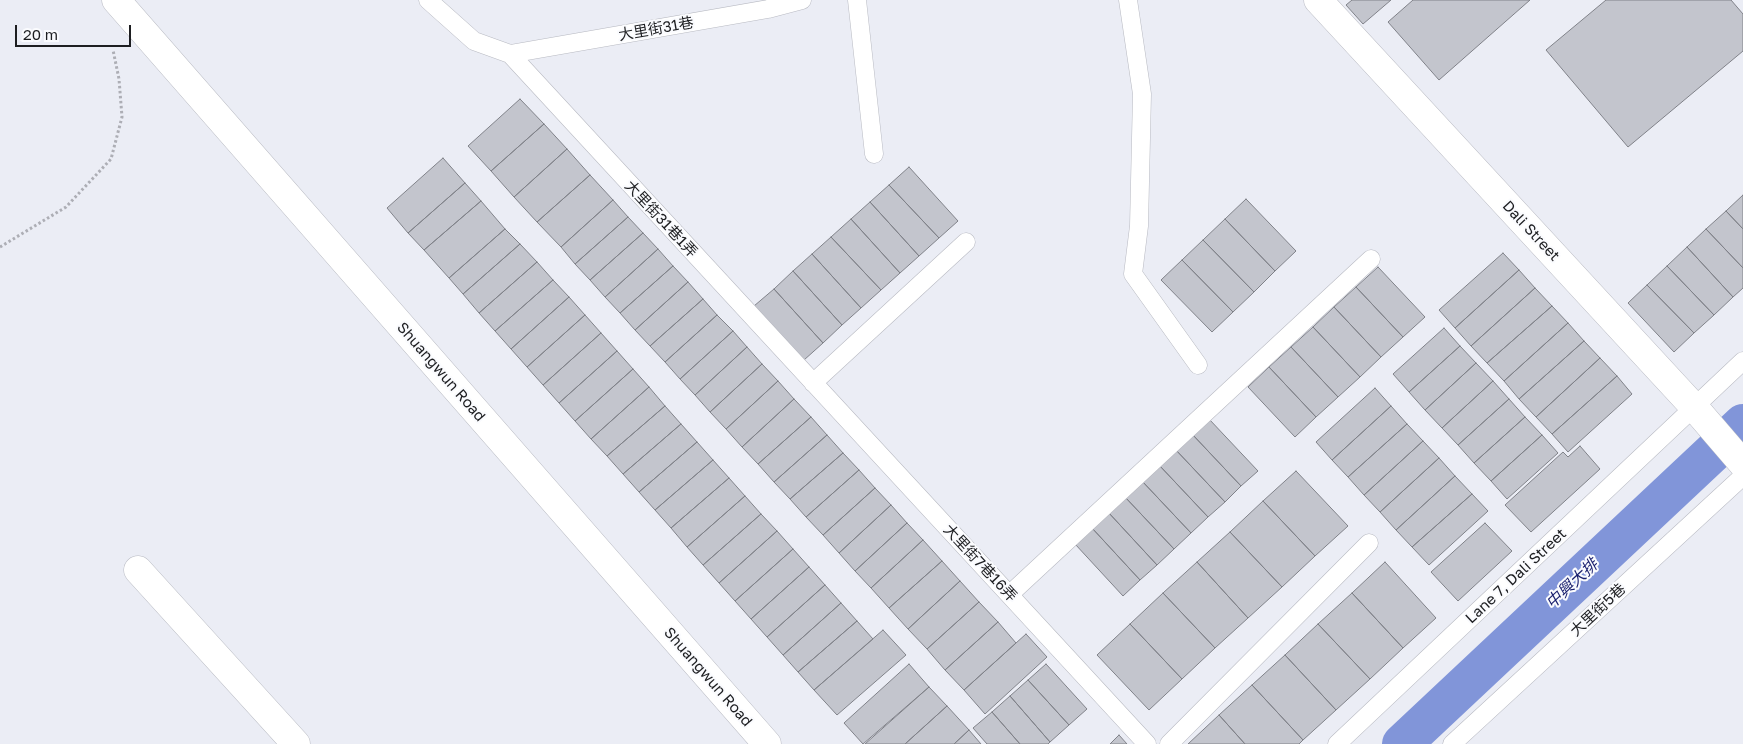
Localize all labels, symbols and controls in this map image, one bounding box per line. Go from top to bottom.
street label: 大里街31巷 [617,14,695,44]
scale bar [18,15,134,47]
text: 20 m [23,25,58,43]
street label: 大里街31巷1弄 [621,177,701,261]
street label: Dali Street [1499,197,1563,265]
street label: Shuangwun Road [393,319,489,425]
street label: 大里街7巷16弄 [940,521,1020,605]
street label: Lane 7, Dali Street [1462,525,1570,627]
water label: 中興大排 [1542,555,1602,613]
street label: 大里街5巷 [1567,580,1629,640]
street label: Shuangwun Road [660,624,756,730]

